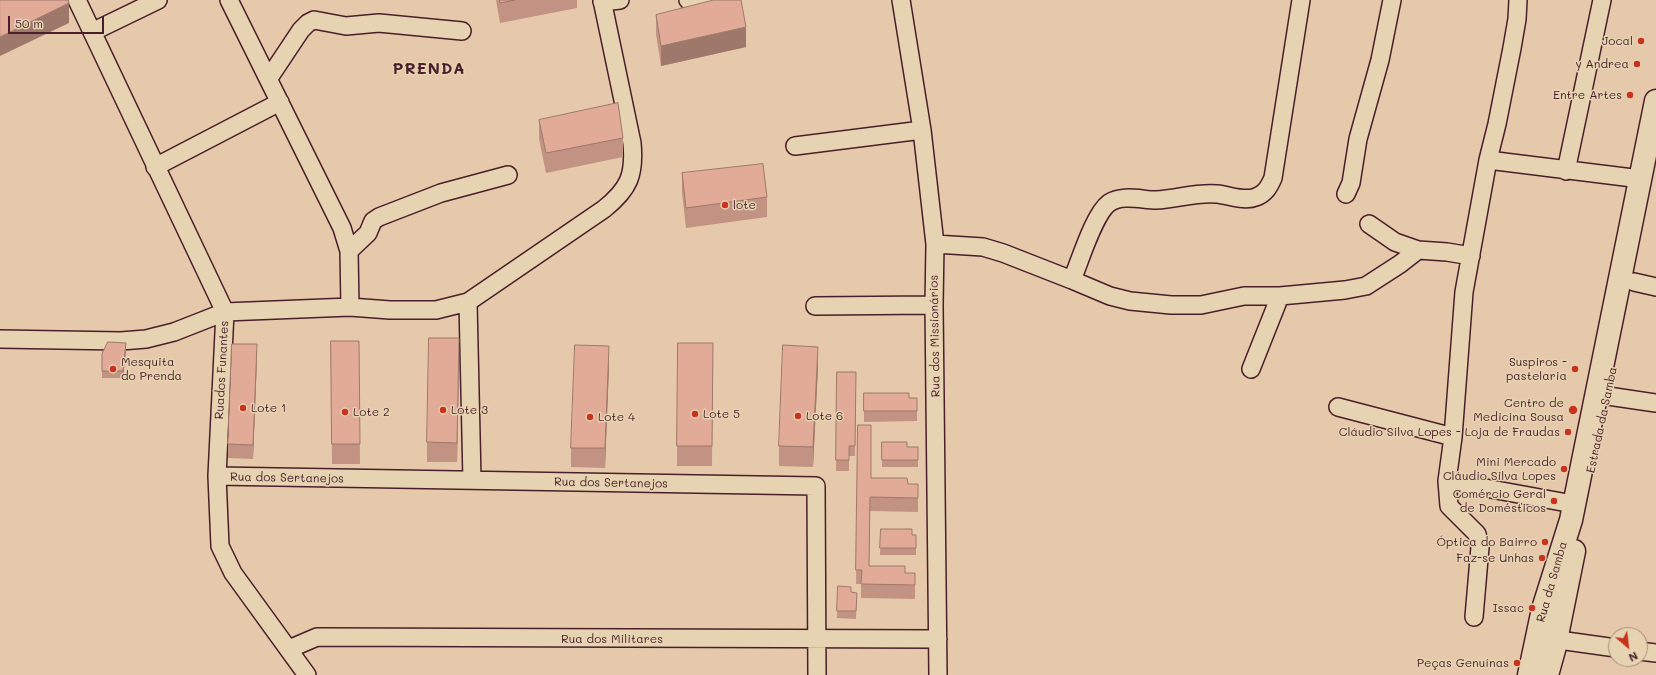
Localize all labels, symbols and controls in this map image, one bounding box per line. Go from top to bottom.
scale bar [10,8,106,34]
text: 50 m [15,15,43,31]
place label: Jocal [1602,34,1633,48]
marker: Jocal [1636,36,1646,46]
place label: y Andrea [1575,57,1629,71]
district label: PRENDA [392,59,466,79]
marker: y Andrea [1632,59,1642,69]
place label: Entre Artes [1553,88,1622,102]
marker: Entre Artes [1625,90,1635,100]
place label: lote [733,198,756,212]
marker: lote [720,200,730,210]
street label: Rua dos Missionários [927,275,943,397]
street label: Ruados Funantes [212,320,232,420]
place label: Mesquita do Prenda [121,355,182,383]
place label: Suspiros - pastelaria [1506,355,1567,383]
marker: Mesquita do Prenda [108,364,118,374]
marker: Suspiros - pastelaria [1570,364,1580,374]
street label: Estrada da Samba [1584,366,1620,474]
place label: Centro de Medicina Sousa [1473,396,1564,424]
place label: Lote 1 [251,401,286,415]
marker: Lote 1 [238,403,248,413]
place label: Lote 3 [451,403,488,417]
marker: Centro de Medicina Sousa [1567,404,1579,416]
place label: Lote 2 [353,405,390,419]
marker: Lote 3 [438,405,448,415]
marker: Lote 2 [340,407,350,417]
place label: Lote 5 [703,407,740,421]
marker: Lote 5 [690,409,700,419]
place label: Lote 6 [806,409,843,423]
place label: Lote 4 [598,410,635,424]
marker: Lote 6 [793,411,803,421]
marker: Lote 4 [585,412,595,422]
place label: Cláudio Silva Lopes - Loja de Fraudas [1339,425,1560,439]
marker: Cláudio Silva Lopes - Loja de Fraudas [1563,427,1573,437]
place label: Mini Mercado Cláudio Silva Lopes [1443,455,1556,483]
marker: Mini Mercado Cláudio Silva Lopes [1559,464,1569,474]
street label: Rua dos Sertanejos [230,470,344,486]
street label: Rua dos Sertanejos [554,475,668,491]
place label: Comércio Geral de Domésticos [1453,487,1546,515]
marker: Comércio Geral de Domésticos [1549,496,1559,506]
place label: Óptica do Bairro [1436,535,1537,549]
marker: Óptica do Bairro [1540,537,1550,547]
street label: Rua da Samba [1534,540,1570,624]
place label: Faz-se Unhas [1456,551,1534,565]
marker: Faz-se Unhas [1537,553,1547,563]
place label: Issac [1493,601,1524,615]
marker: Issac [1527,603,1537,613]
north arrow [1608,627,1648,667]
street label: Rua dos Militares [561,632,663,646]
text: N [1626,649,1641,666]
place label: Peças Genuínas [1417,656,1509,670]
marker: Peças Genuínas [1512,658,1522,668]

